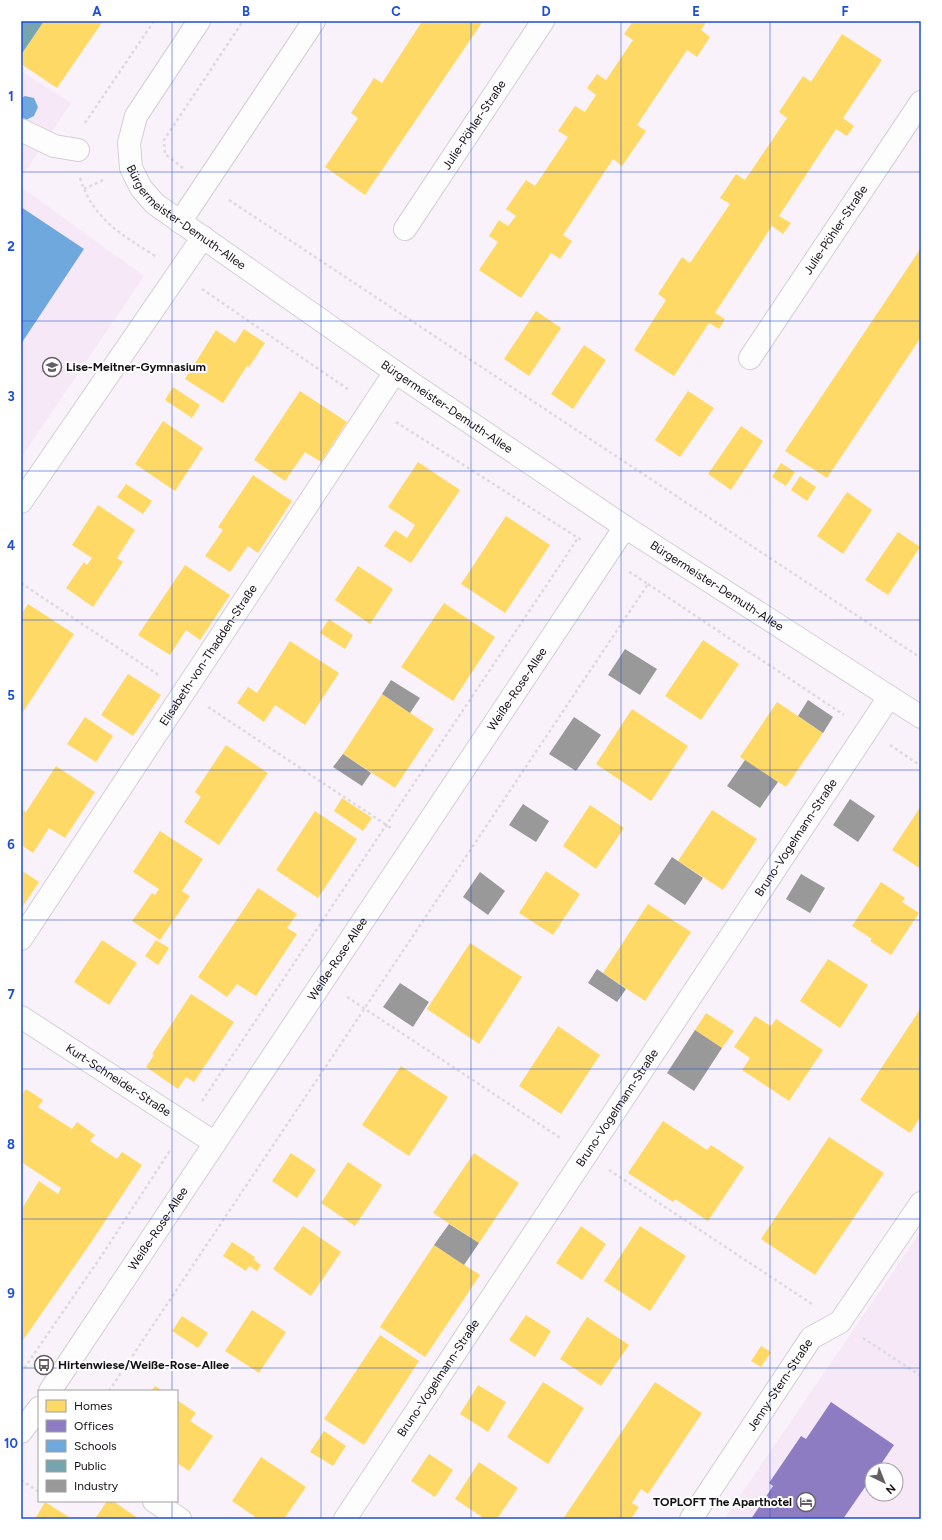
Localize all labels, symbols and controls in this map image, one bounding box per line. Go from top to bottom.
text: A [92,4,102,19]
text: B [242,4,250,19]
text: C [391,4,401,19]
text: D [541,4,551,19]
text: E [692,4,700,19]
text: F [841,4,849,19]
street label: Julie-Pöhler-Straße [439,77,509,172]
text: 1 [8,89,14,104]
street label: Bürgermeister-Demuth-Allee [123,162,249,273]
street label: Julie-Pöhler-Straße [801,182,871,277]
text: 2 [7,239,15,254]
school or university icon: Lise-Meitner-Gymnasium [41,356,63,378]
street label: Bürgermeister-Demuth-Allee [378,357,516,456]
place label: Lise-Meitner-Gymnasium [66,360,206,374]
text: 3 [7,389,15,404]
text: 4 [7,538,15,553]
street label: Bürgermeister-Demuth-Allee [648,538,786,634]
street label: Elisabeth-von-Thadden-Straße [157,582,260,728]
street label: Weiße-Rose-Allee [484,645,550,733]
text: 5 [7,688,15,703]
street label: Bruno-Vogelmann-Straße [752,776,840,899]
text: 6 [7,837,15,852]
street label: Weiße-Rose-Allee [305,914,370,1003]
text: 7 [7,987,15,1002]
street label: Kurt-Schneider-Straße [63,1041,174,1120]
street label: Bruno-Vogelmann-Straße [573,1046,661,1169]
text: 8 [7,1137,15,1152]
street label: Weiße-Rose-Allee [125,1184,191,1273]
text: 9 [7,1286,15,1301]
street label: Bruno-Vogelmann-Straße [394,1316,482,1440]
street label: Jenny-Stern-Straße [745,1336,816,1433]
bus stop icon: Hirtenwiese/Weiße-Rose-Allee [33,1354,55,1376]
place label: Hirtenwiese/Weiße-Rose-Allee [58,1358,230,1372]
legend [38,1390,178,1502]
text: Homes [74,1399,113,1413]
text: Offices [74,1419,114,1433]
text: 10 [4,1436,18,1451]
text: Schools [74,1439,117,1453]
text: Public [74,1459,107,1473]
north arrow [864,1462,904,1502]
text: Industry [74,1479,119,1493]
text: N [883,1481,898,1497]
hotel icon: TOPLOFT The Aparthotel [795,1491,817,1513]
place label: TOPLOFT The Aparthotel [653,1495,792,1509]

